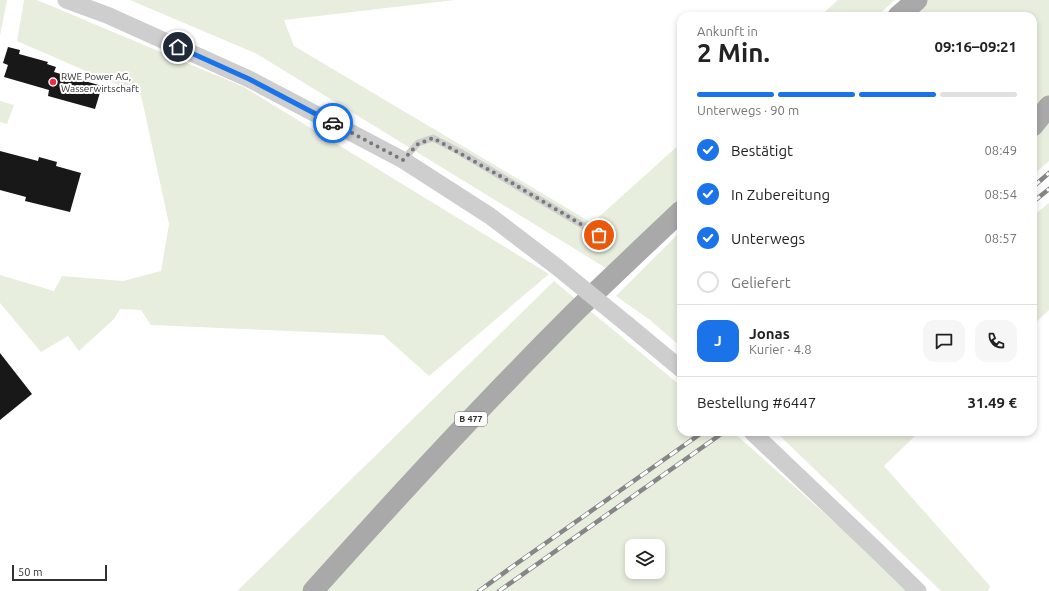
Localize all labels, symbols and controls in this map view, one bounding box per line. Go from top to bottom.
text: Ankunft in [697,24,758,38]
pin [161,30,195,64]
icon: home [167,36,189,58]
text: 2 Min. [697,38,770,67]
text: 09:16–09:21 [934,38,1017,55]
place label: RWE Power AG, Wasserwirtschaft [61,71,139,94]
marker: RWE Power AG, Wasserwirtschaft [48,77,58,87]
courier [313,103,353,143]
text: Unterwegs · 90 m [697,103,799,117]
icon: car [322,112,344,134]
icon: check [697,139,719,161]
text: Bestätigt [731,142,793,159]
text: 08:49 [984,143,1017,157]
icon: check [697,183,719,205]
text: In Zubereitung [731,186,830,203]
text: 08:54 [984,187,1017,201]
pin [582,218,616,252]
icon: bag [588,224,610,246]
icon: check [697,227,719,249]
text: Unterwegs [731,230,805,247]
text: 08:57 [984,231,1017,245]
text: Geliefert [731,274,791,291]
button: chat [923,320,965,362]
button: phone [975,320,1017,362]
text: Jonas [749,325,790,342]
text: J [714,332,722,349]
text: Kurier · 4.8 [749,342,812,356]
text: Bestellung #6447 [697,394,816,411]
text: 31.49 € [967,394,1017,411]
road number: B 477 [455,412,487,426]
map controls [625,539,665,579]
button: layers [625,539,665,579]
scale bar [12,563,107,582]
text: 50 m [18,566,42,578]

